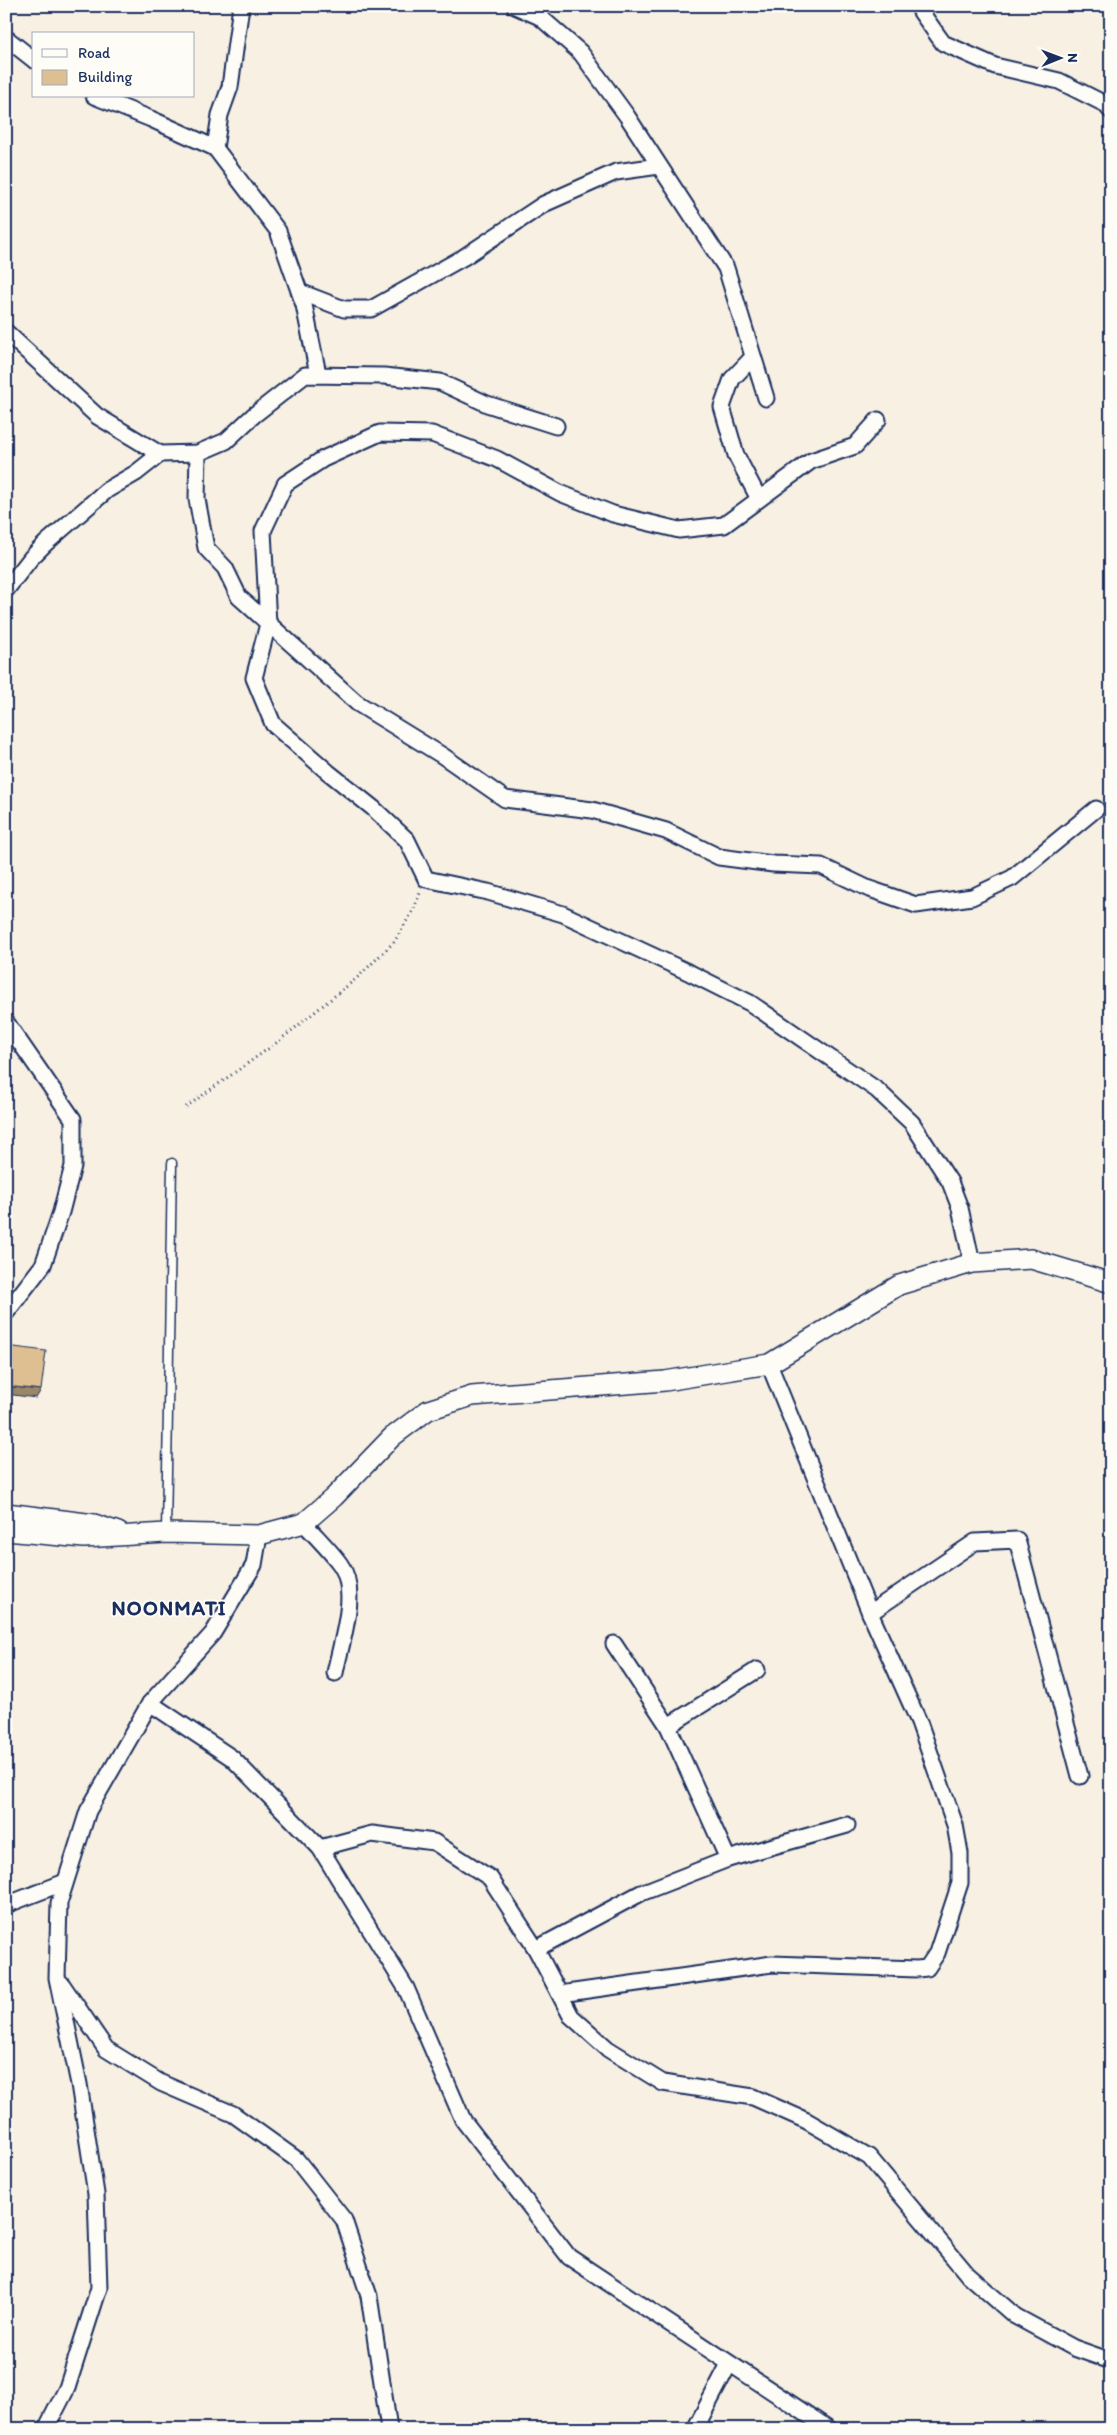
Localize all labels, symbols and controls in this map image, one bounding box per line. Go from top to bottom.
legend [32,32,195,98]
north arrow [1034,32,1084,82]
text: Road [78,44,111,62]
text: N [1064,53,1081,63]
text: Building [78,68,132,86]
district label: NOONMATI [111,1595,227,1620]

